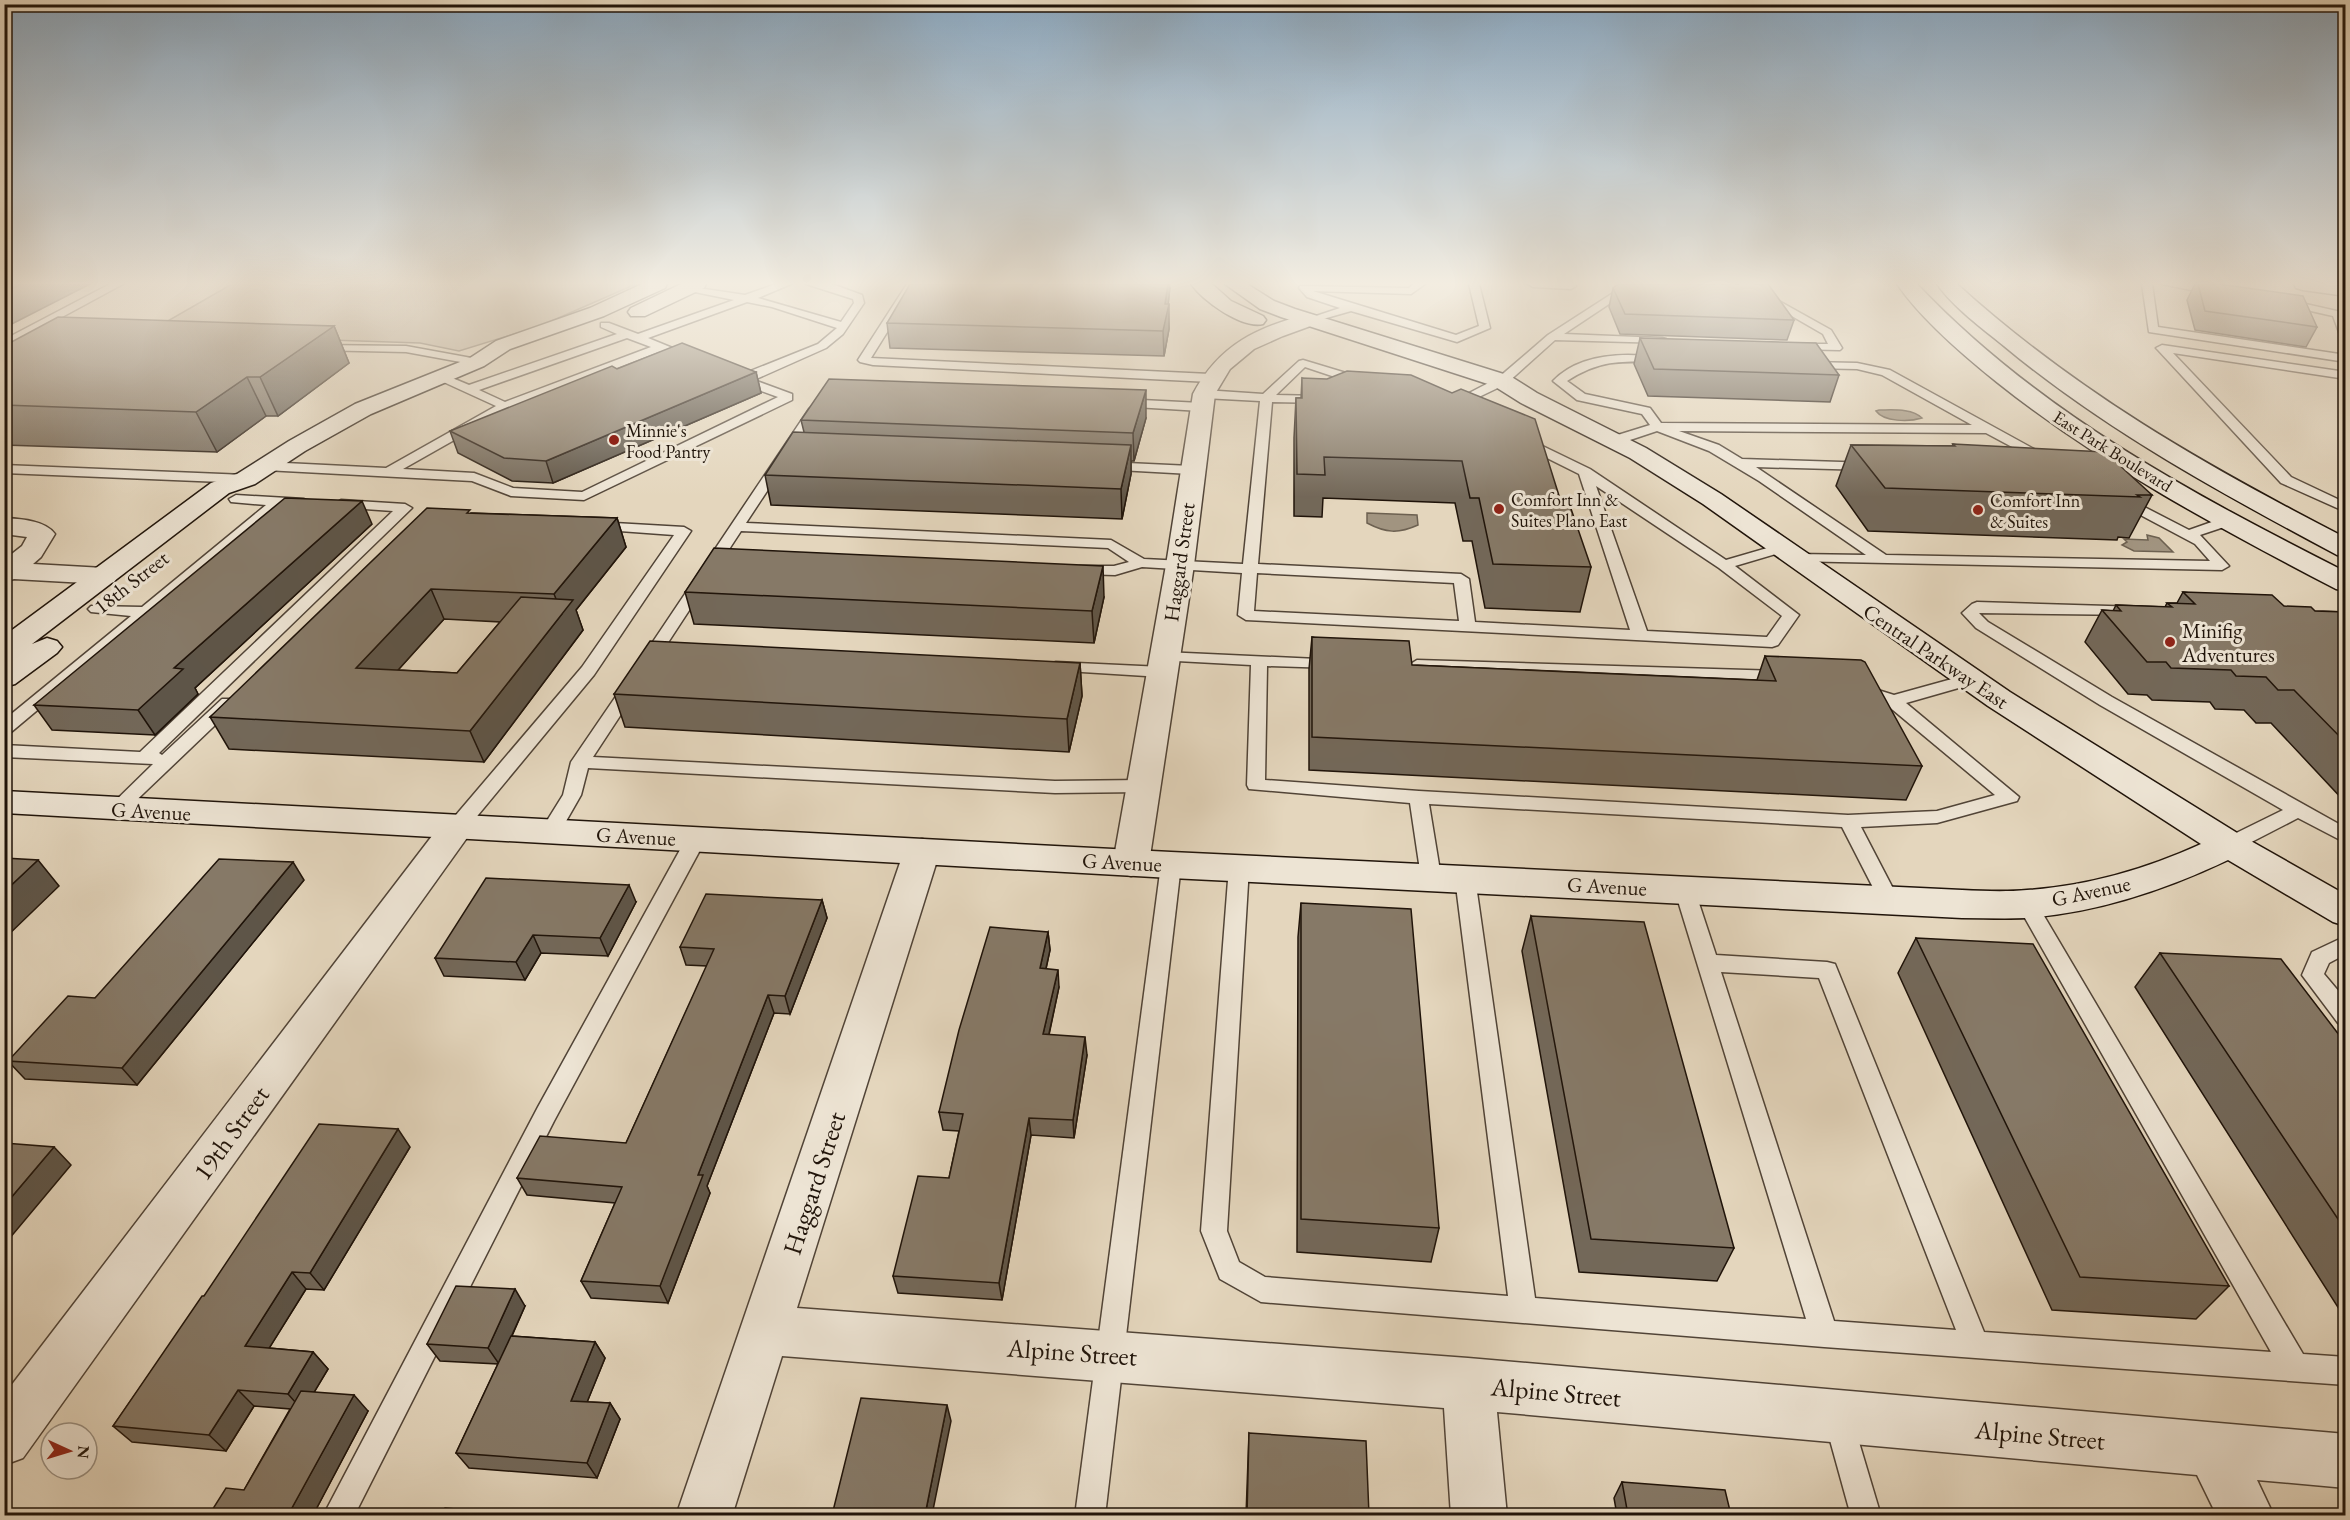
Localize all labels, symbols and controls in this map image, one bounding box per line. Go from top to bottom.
street label: East Park Boulevard [2049,405,2178,497]
place label: Minnie's Food Pantry [626,419,711,463]
marker: Minnie's Food Pantry [607,433,621,447]
place label: Comfort Inn & Suites Plano East [1511,488,1628,532]
place label: Comfort Inn & Suites [1990,489,2081,533]
street label: Haggard Street [1157,500,1201,623]
marker: Comfort Inn & Suites Plano East [1492,502,1506,516]
marker: Comfort Inn & Suites [1971,503,1985,517]
street label: 18th Street [88,544,174,620]
street label: Central Parkway East [1858,597,2014,715]
place label: Minifig Adventures [2181,617,2275,668]
marker: Minifig Adventures [2163,635,2177,649]
street label: G Avenue [110,795,192,827]
street label: G Avenue [595,820,677,852]
street label: G Avenue [1081,846,1163,878]
street label: G Avenue [1566,870,1648,902]
street label: G Avenue [2049,870,2133,912]
street label: 19th Street [185,1079,277,1187]
street label: Haggard Street [775,1107,853,1259]
street label: Alpine Street [1005,1330,1138,1374]
street label: Alpine Street [1489,1369,1622,1415]
street label: Alpine Street [1973,1412,2106,1458]
north arrow [39,1421,99,1481]
text: N [73,1445,94,1459]

